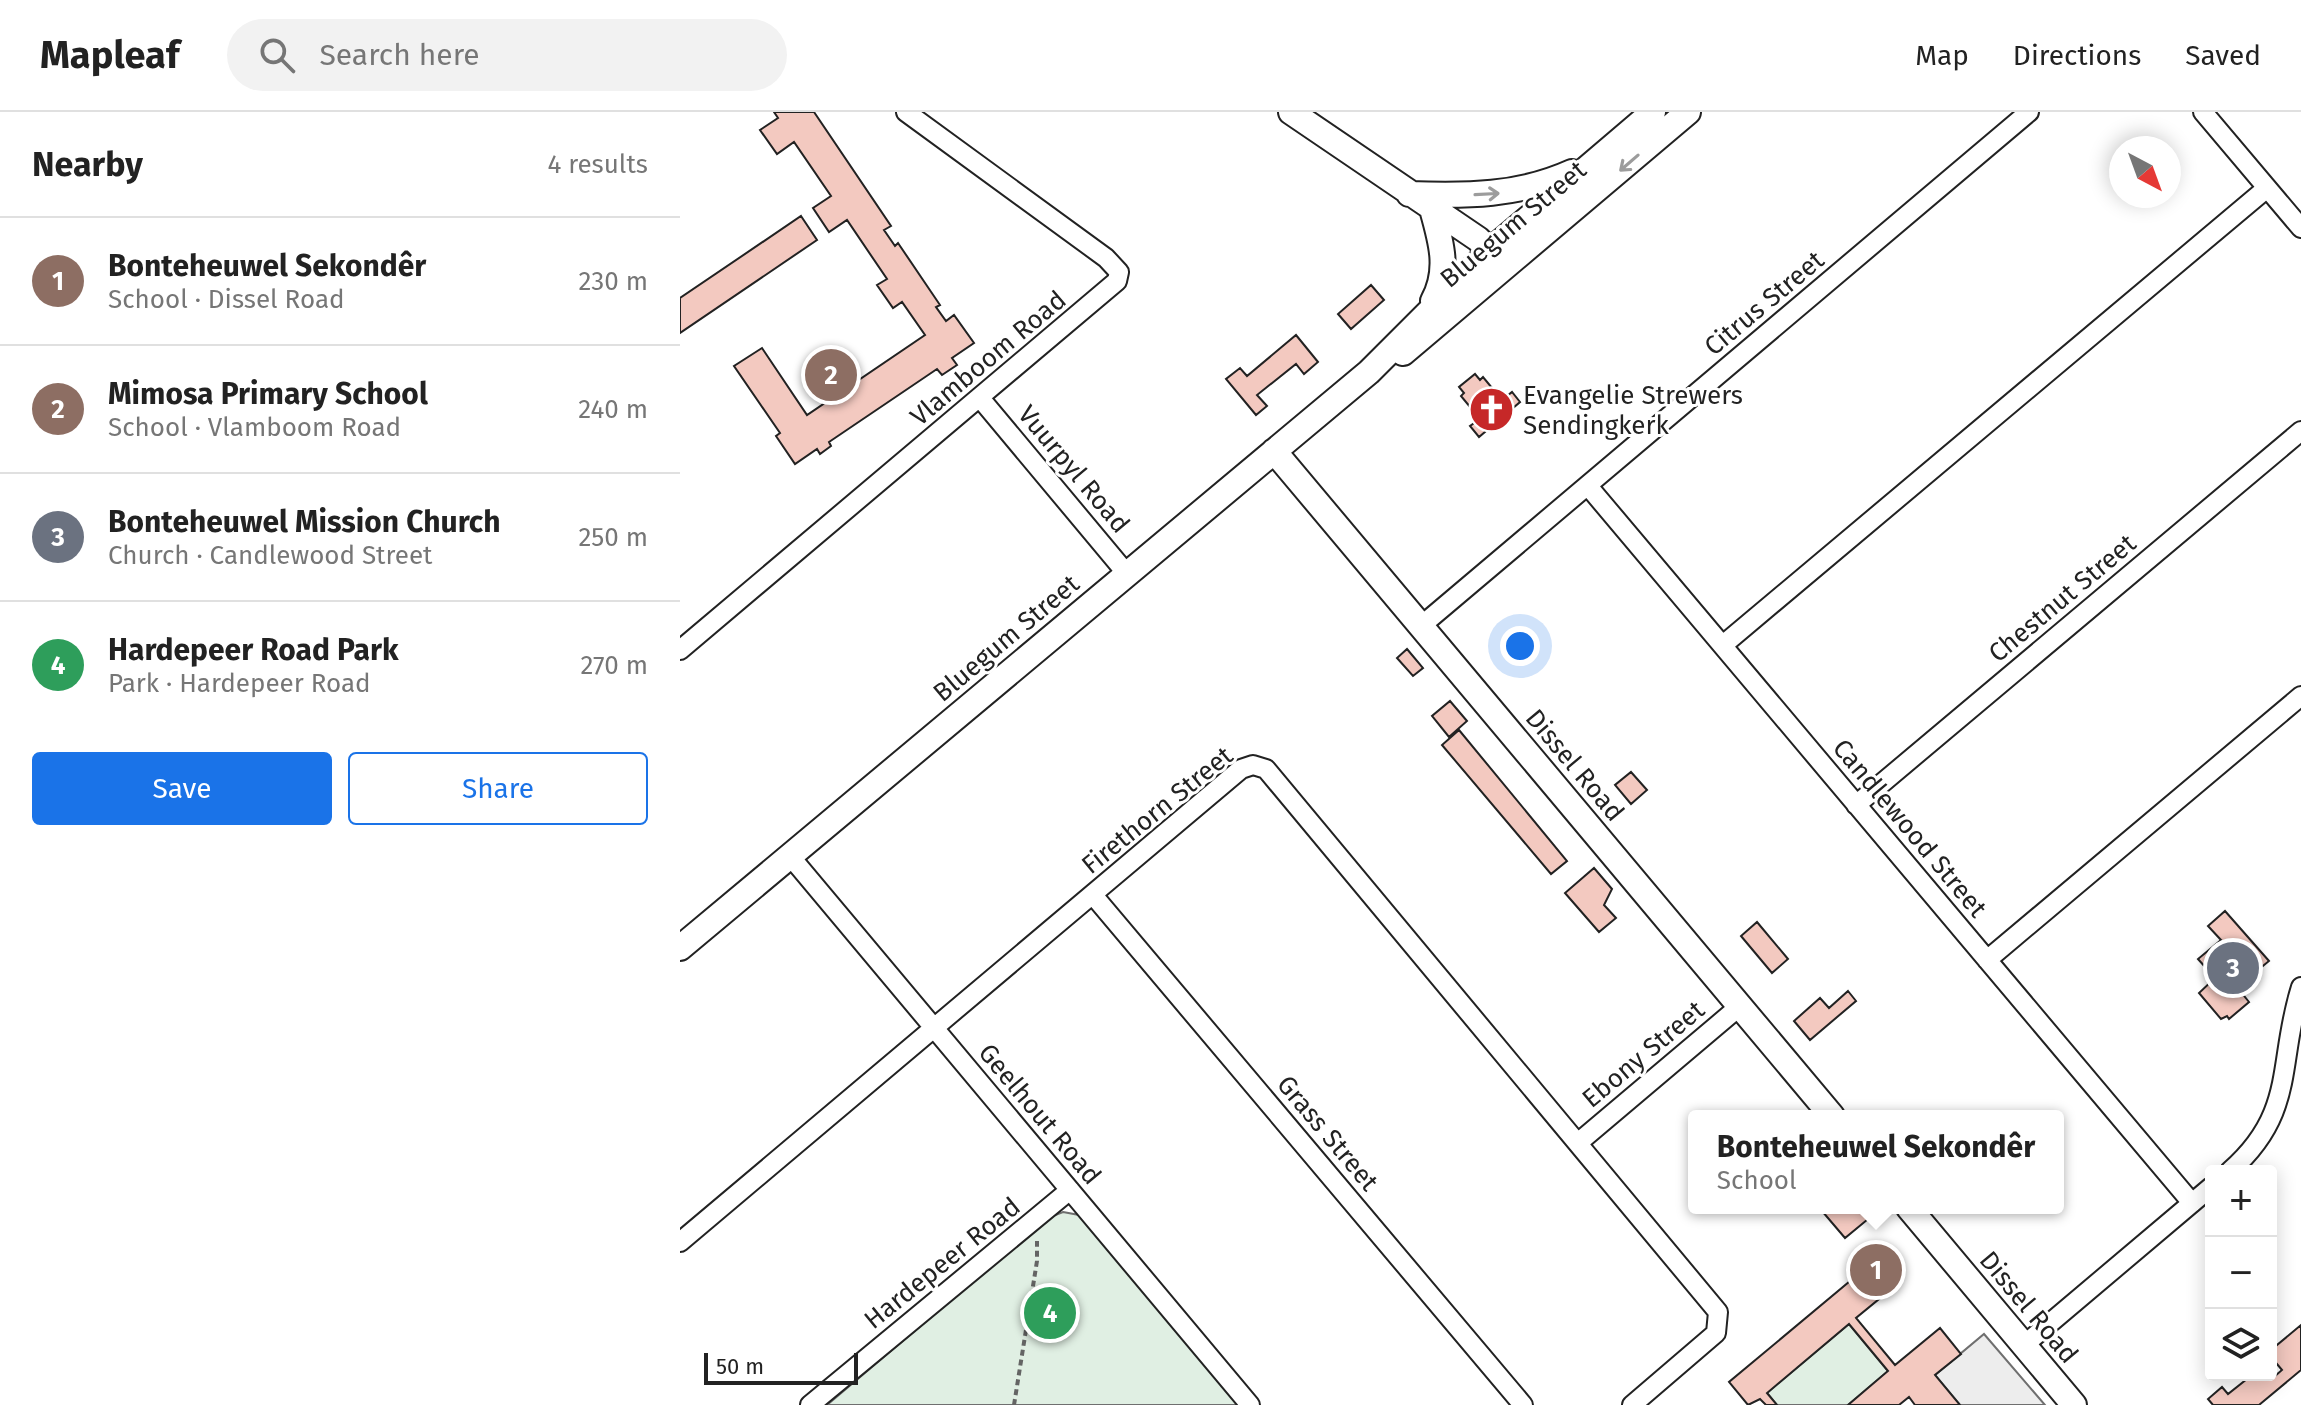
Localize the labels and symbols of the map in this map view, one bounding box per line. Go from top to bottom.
north arrow [2109,136,2181,208]
street label: Bluegum Street [1434,154,1593,294]
one-way arrow [1619,154,1640,172]
one-way arrow [1473,186,1500,201]
street label: Citrus Street [1698,244,1831,362]
street label: Vlamboom Road [904,284,1072,432]
pin: 2 [805,345,857,405]
place label: Evangelie Strewers Sendingkerk [1523,380,1743,441]
church icon: Evangelie Strewers Sendingkerk [1468,386,1516,434]
street label: Vuurpyl Road [1011,399,1136,539]
street label: Chestnut Street [1982,527,2143,669]
street label: Bluegum Street [927,568,1086,708]
your location [1500,626,1540,666]
street label: Dissel Road [1519,703,1630,828]
street label: Candlewood Street [1826,733,1994,924]
street label: Firethorn Street [1076,740,1239,881]
pin: 3 [2207,938,2259,998]
street label: Ebony Street [1576,994,1711,1114]
street label: Geelhout Road [972,1038,1107,1191]
street label: Grass Street [1270,1069,1385,1198]
street label: Hardepeer Road [858,1191,1026,1336]
pin: 1 [1850,1240,1902,1300]
street label: Dissel Road [1973,1245,2084,1370]
pin: 4 [1024,1283,1076,1343]
scale bar [704,1349,858,1385]

